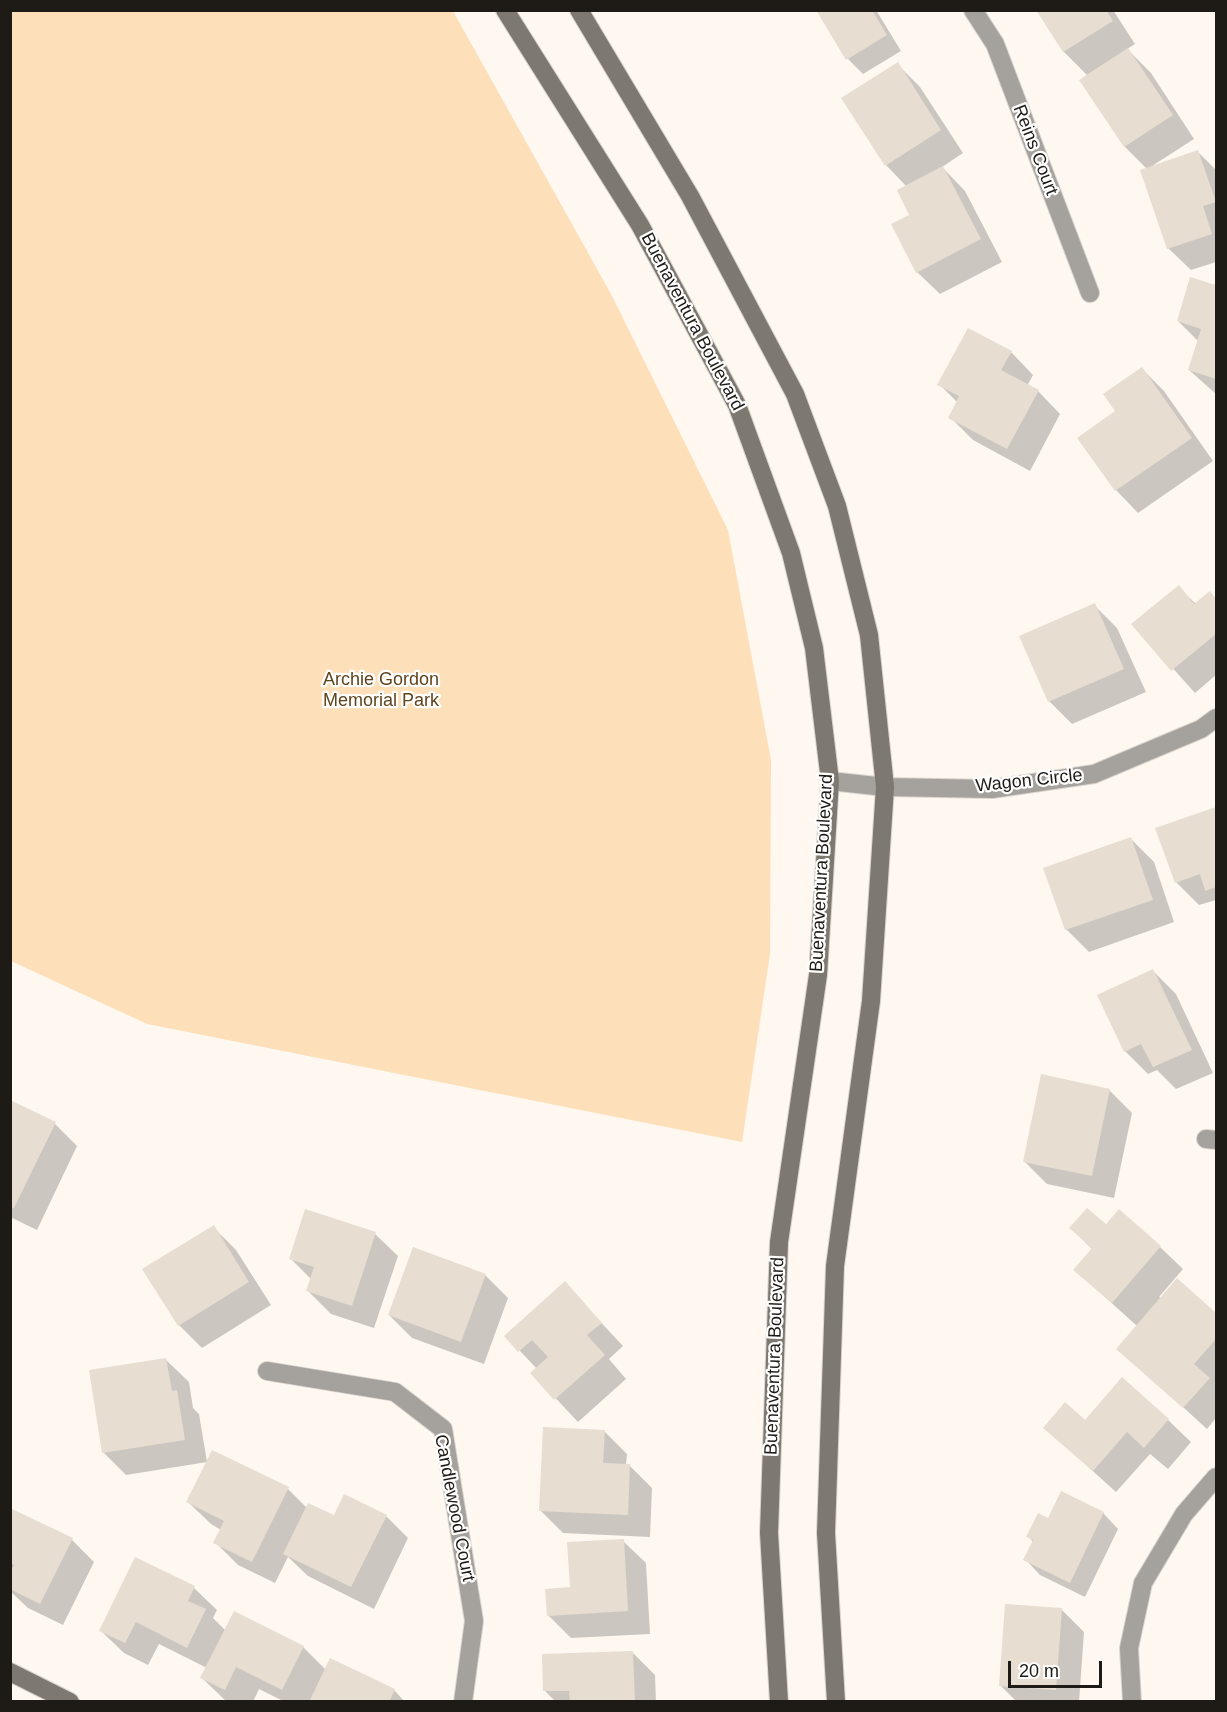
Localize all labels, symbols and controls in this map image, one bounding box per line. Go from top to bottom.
street label: Reins Court [1008,102,1062,198]
street label: Buenaventura Boulevard [636,229,748,415]
park label: Archie Gordon Memorial Park [323,669,439,712]
street label: Wagon Circle [974,765,1084,797]
street label: Buenaventura Boulevard [806,774,838,972]
street label: Buenaventura Boulevard [761,1257,789,1455]
street label: Candlewood Court [429,1433,479,1583]
scale bar [1011,1649,1106,1687]
text: 20 m [1019,1661,1059,1681]

